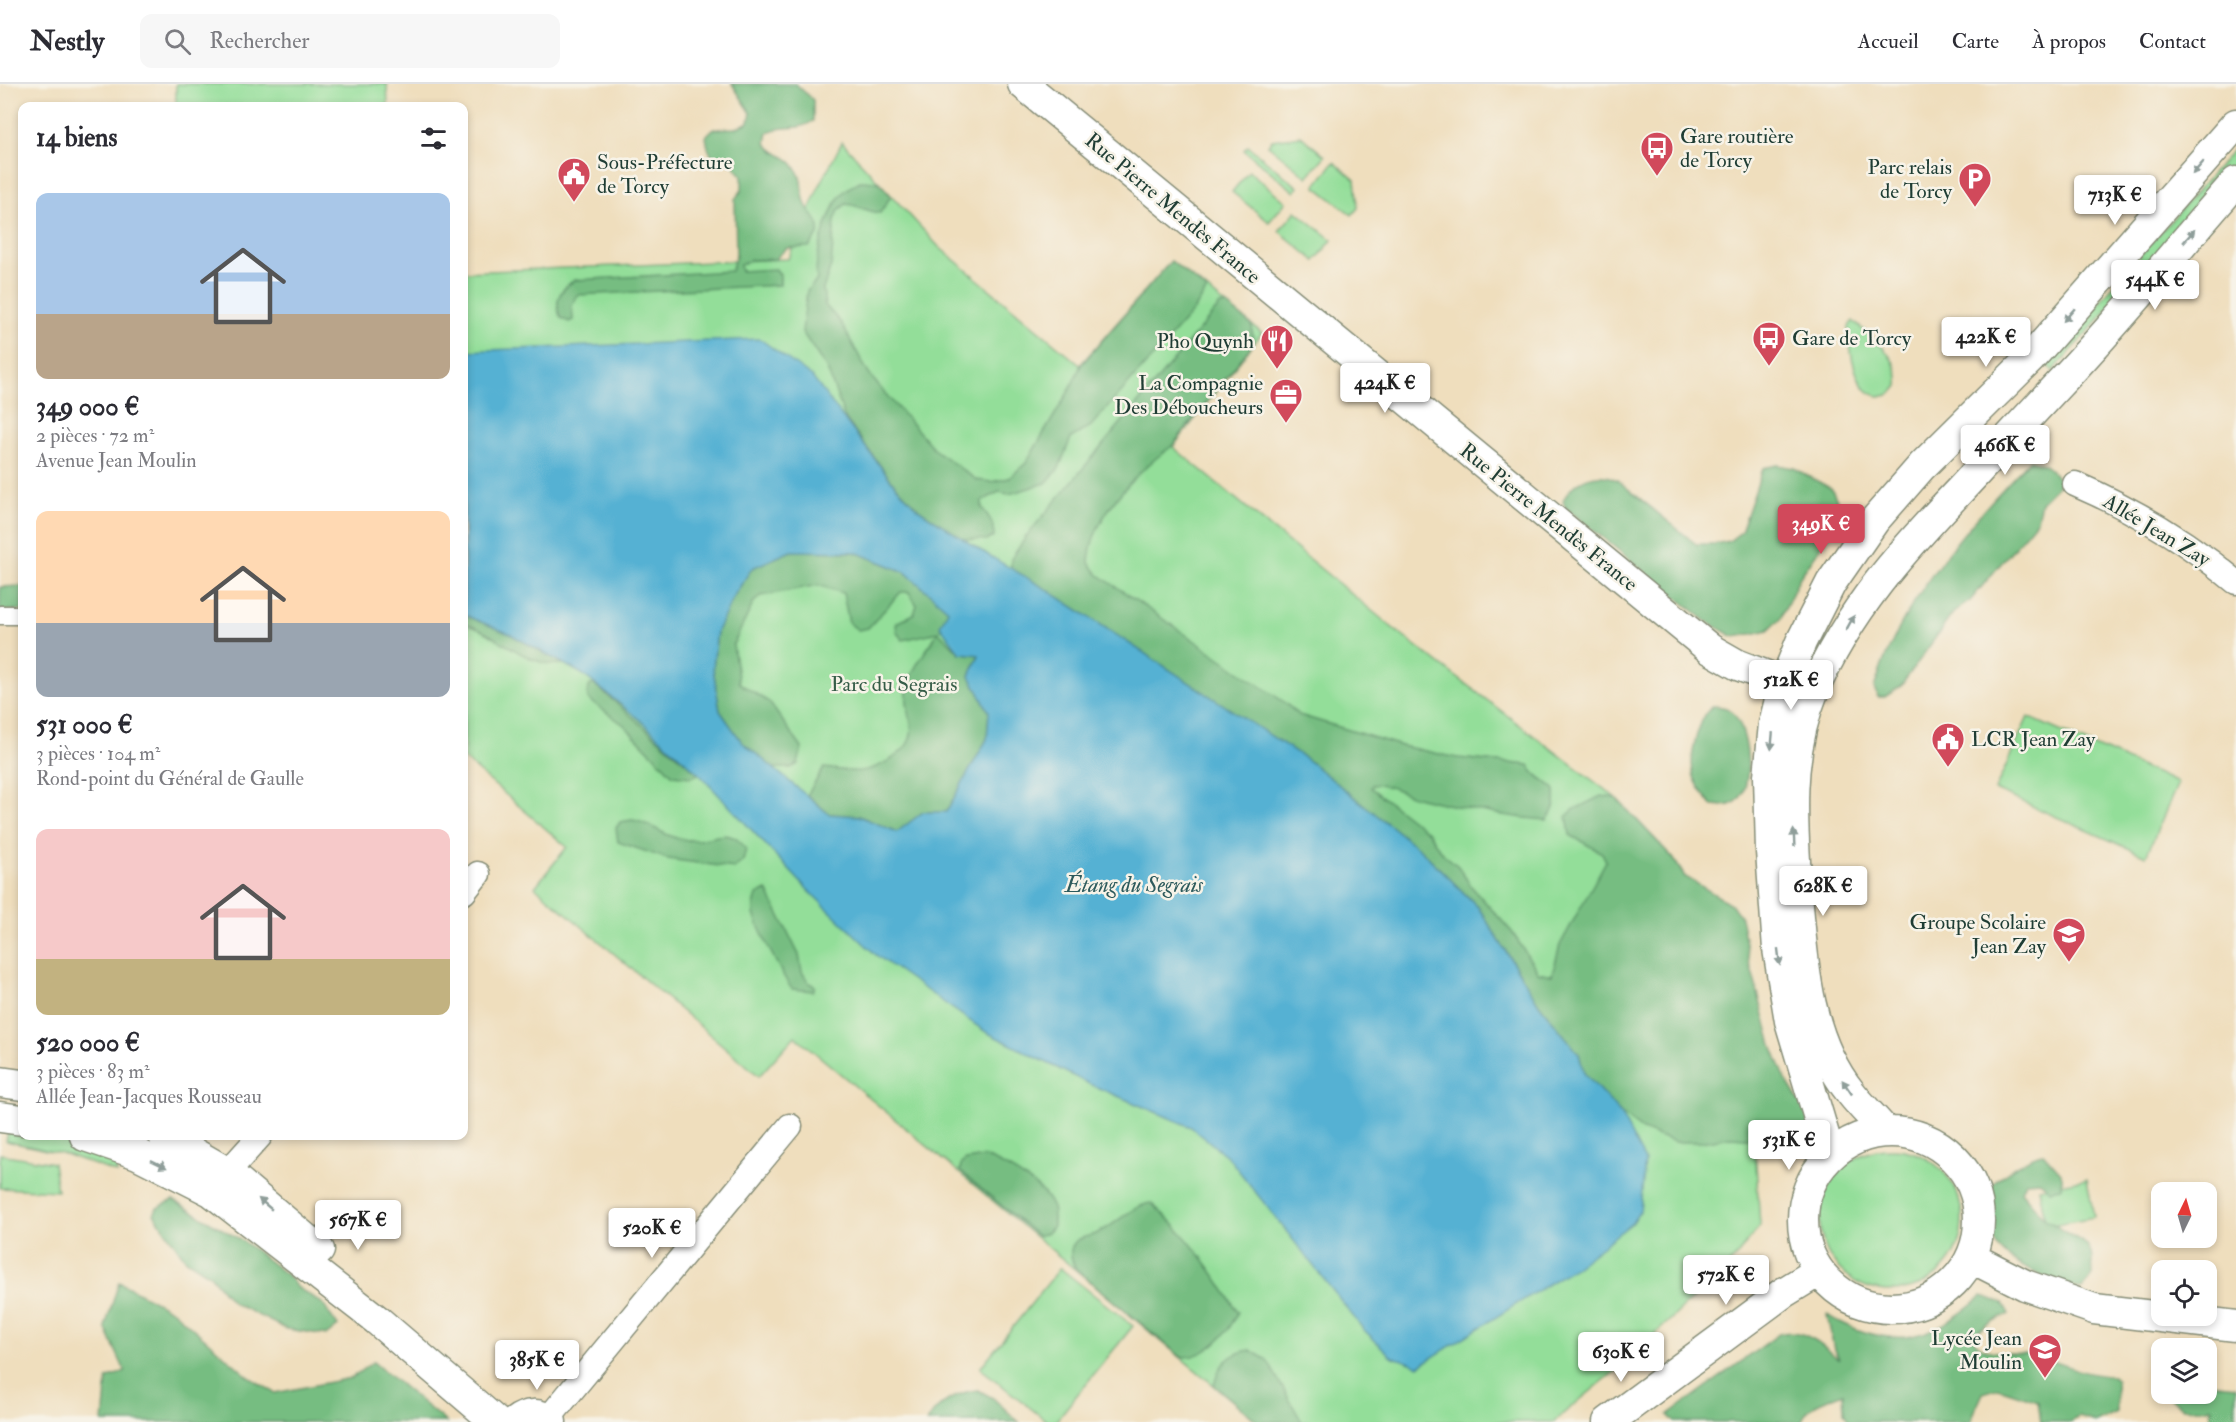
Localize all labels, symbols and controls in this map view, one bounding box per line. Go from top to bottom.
search box [140,14,560,68]
text: Nestly [30,24,104,59]
icon: search [161,25,194,58]
text: Rechercher [209,27,310,55]
text: Accueil [1858,28,1919,55]
text: Carte [1952,28,1999,55]
text: À propos [2032,28,2106,55]
text: Contact [2139,28,2206,55]
text: 14 biens [36,122,117,154]
icon: filters [417,122,450,155]
place label: Gare routière de Torcy [1680,123,1794,174]
street label: Rue Pierre Mendès France [1079,127,1266,290]
bus stop icon: Gare routière de Torcy [1639,130,1675,177]
place label: Sous-Préfecture de Torcy [597,149,733,200]
place label: Parc relais de Torcy [1868,154,1953,205]
public building icon: Sous-Préfecture de Torcy [556,156,592,203]
one-way arrow [2191,160,2204,176]
parking icon: Parc relais de Torcy [1957,161,1993,208]
pin: 713K € [2066,175,2164,226]
text: 713K € [2088,182,2142,207]
one-way arrow [2182,229,2195,244]
icon: home [189,232,297,340]
pin: 544K € [2106,260,2204,311]
text: 544K € [2125,267,2185,292]
one-way arrow [2062,307,2076,322]
pin: 422K € [1937,317,2035,368]
bus stop icon: Gare de Torcy [1751,320,1787,367]
restaurant icon: Pho Quynh [1259,323,1295,370]
text: 422K € [1956,324,2016,349]
place label: Gare de Torcy [1792,325,1912,352]
place label: Pho Quynh [1157,328,1254,355]
pin: 424K € [1336,363,1434,414]
place label: La Compagnie Des Déboucheurs [1114,370,1263,421]
text: 424K € [1354,370,1416,395]
office icon: La Compagnie Des Déboucheurs [1268,377,1304,424]
text: 349 000 € [36,391,139,423]
text: 2 pièces · 72 m² [36,423,154,448]
pin: 466K € [1956,425,2054,476]
text: 466K € [1975,432,2035,457]
street label: Rue Pierre Mendès France [1454,437,1643,598]
text: Avenue Jean Moulin [36,448,197,473]
street label: Allée Jean Zay [2097,487,2216,573]
pin: 349K € [1772,504,1870,555]
text: 349K € [1792,511,1850,536]
icon: home [189,550,297,658]
one-way arrow [1845,614,1855,631]
pin: 512K € [1742,660,1840,711]
text: 512K € [1763,667,1819,692]
park label: Parc du Segrais [831,671,957,698]
text: 531 000 € [36,709,133,741]
public building icon: LCR Jean Zay [1930,721,1966,768]
place label: LCR Jean Zay [1971,726,2096,753]
one-way arrow [1767,732,1777,751]
text: 3 pièces · 104 m² [36,741,160,766]
text: Rond-point du Général de Gaulle [36,766,304,791]
one-way arrow [1789,829,1798,848]
pin: 628K € [1774,866,1872,917]
icon: home [189,868,297,976]
water label: Étang du Segrais [1063,870,1204,899]
text: 628K € [1793,873,1853,898]
place label: Groupe Scolaire Jean Zay [1910,909,2047,960]
school or university icon: Groupe Scolaire Jean Zay [2051,916,2087,963]
one-way arrow [1775,947,1784,966]
text: 520 000 € [36,1027,140,1059]
text: 3 pièces · 83 m² [36,1059,150,1084]
one-way arrow [1841,1079,1853,1095]
text: Allée Jean-Jacques Rousseau [36,1084,262,1109]
pin: 531K € [1740,1120,1838,1171]
text: 531K € [1762,1127,1816,1152]
one-way arrow [150,1159,167,1169]
north arrow [2151,1182,2217,1248]
map controls [2151,1182,2217,1404]
one-way arrow [258,1198,273,1211]
pin: 567K € [309,1200,407,1251]
text: 567K € [329,1207,387,1232]
pin: 520K € [603,1208,701,1259]
text: 520K € [623,1215,682,1240]
pin: 572K € [1677,1255,1775,1306]
button: locate [2151,1260,2217,1326]
text: 572K € [1697,1262,1755,1287]
place label: Lycée Jean Moulin [1931,1325,2022,1376]
pin: 630K € [1572,1332,1670,1383]
school or university icon: Lycée Jean Moulin [2027,1332,2063,1379]
button: layers [2151,1338,2217,1404]
text: 630K € [1592,1339,1650,1364]
pin: 385K € [488,1340,586,1391]
text: 385K € [509,1347,565,1372]

